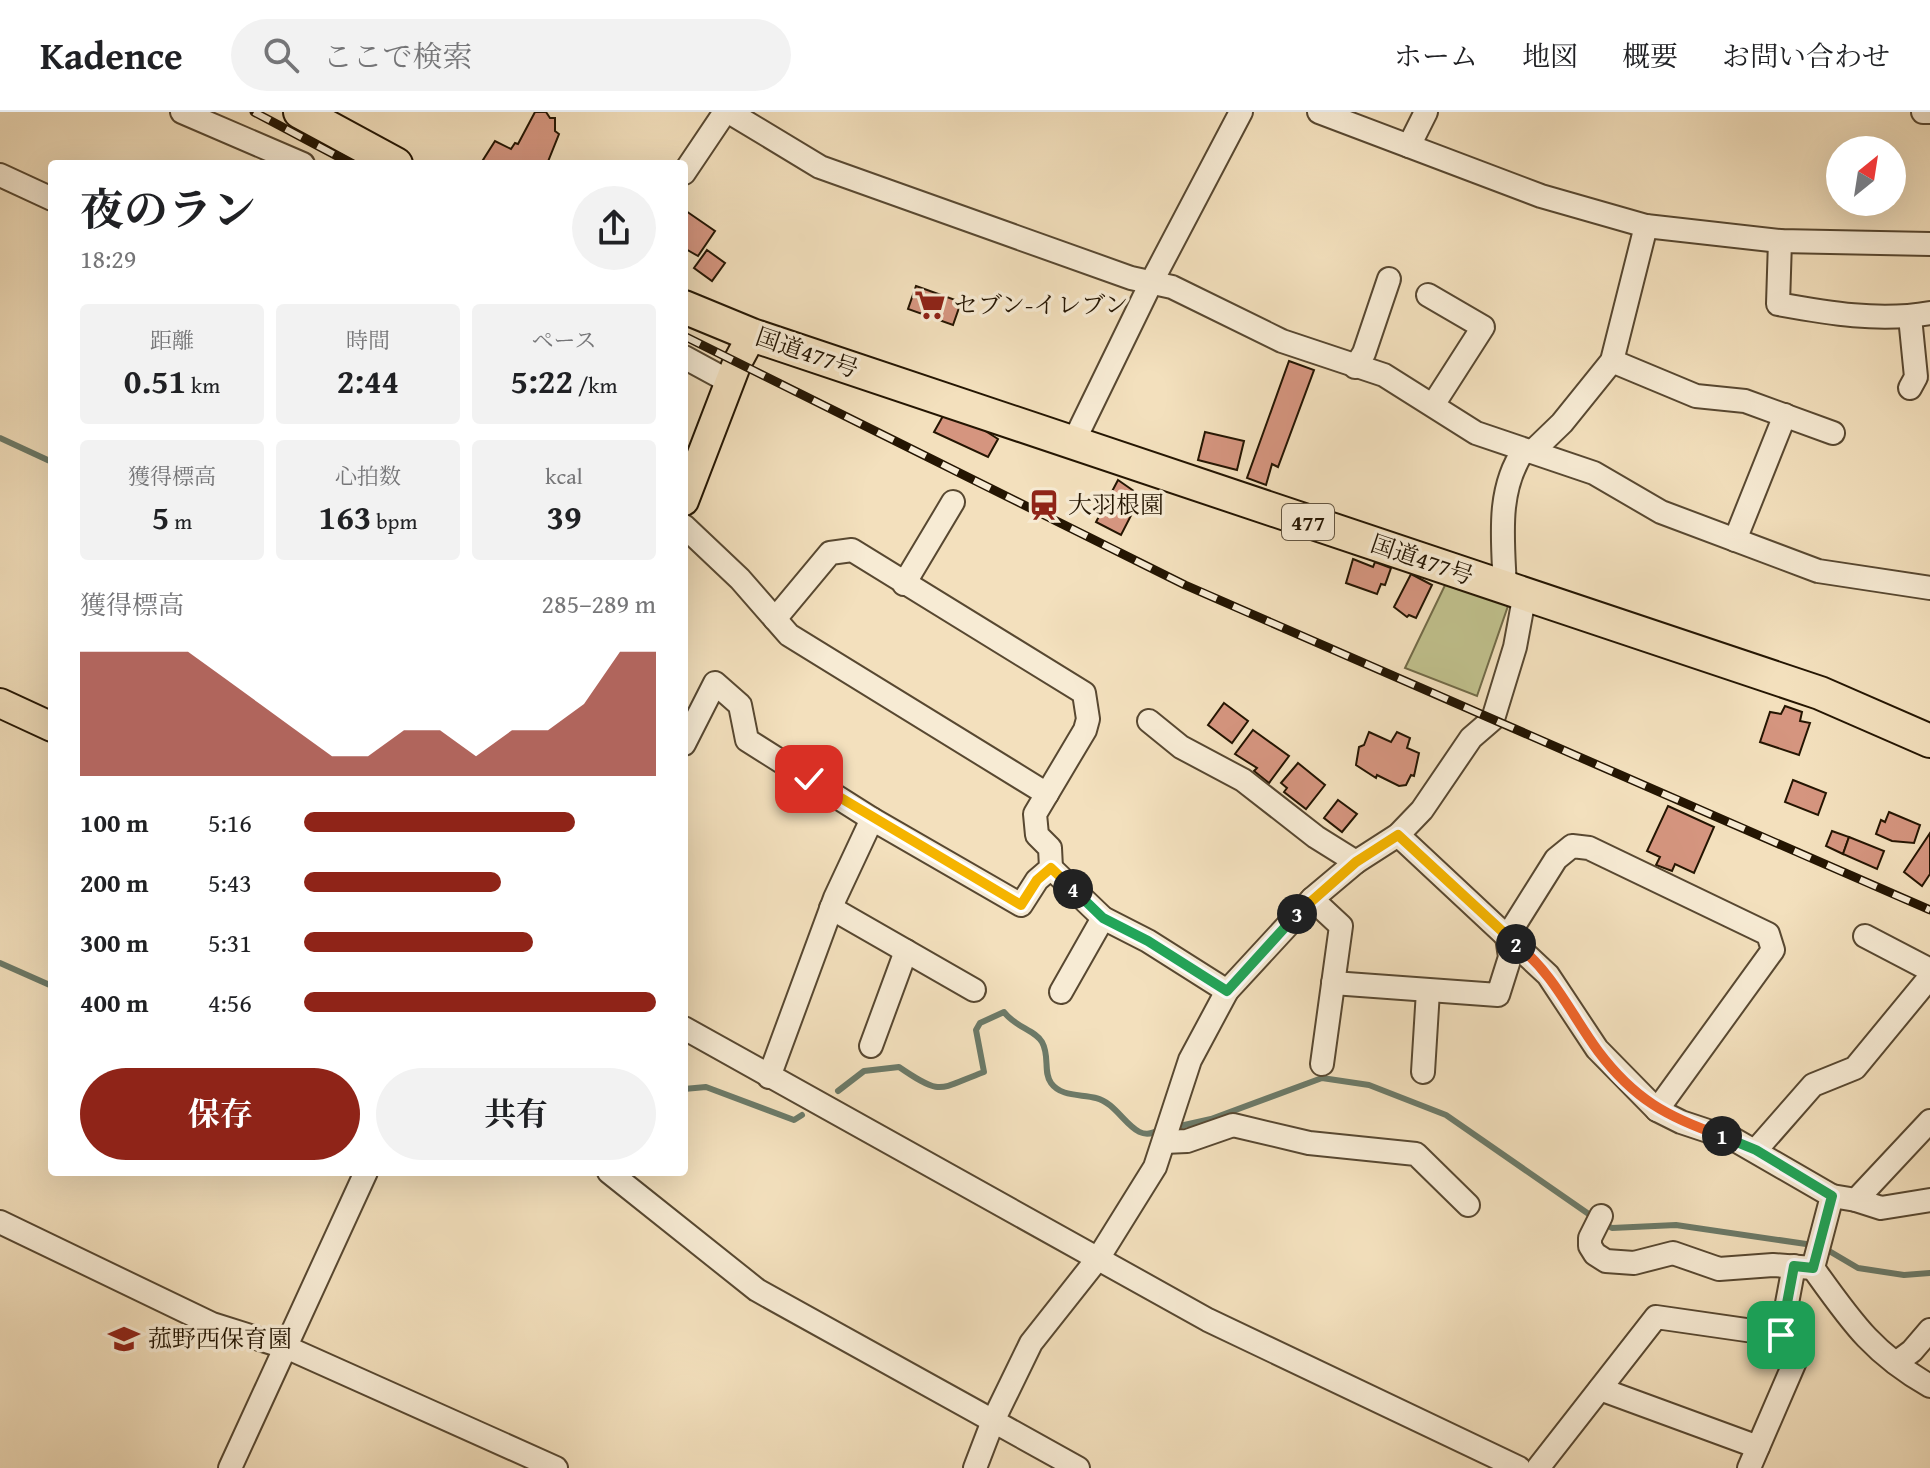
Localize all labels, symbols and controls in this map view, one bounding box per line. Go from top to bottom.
search box [231,19,791,91]
text: Kadence [40,27,183,83]
icon: search [259,33,303,77]
text: ここで検索 [323,34,473,78]
text: ホーム [1394,35,1478,76]
text: 地図 [1522,35,1578,76]
text: 概要 [1622,35,1678,76]
text: お問い合わせ [1722,35,1890,76]
north arrow [1826,136,1906,216]
map controls [1826,136,1906,216]
text: 夜のラン [80,177,256,241]
button: share [572,186,656,270]
text: 18:29 [80,239,136,278]
place label: セブン-イレブン [954,287,1128,322]
supermarket icon: セブン-イレブン [913,288,947,322]
street label: 国道477号 [751,319,863,386]
text: 距離 [150,324,194,356]
text: 時間 [346,324,390,356]
text: ペース [532,324,596,356]
text: 0.51 [124,356,186,405]
text: 2:44 [337,356,399,405]
text: 5:22 [511,356,573,405]
text: km [186,369,220,401]
text: /km [573,369,617,401]
text: 獲得標高 [128,460,216,492]
text: 心拍数 [335,460,401,492]
text: kcal [545,460,583,492]
place label: 大羽根園 [1068,487,1164,522]
station icon: 大羽根園 [1027,488,1061,522]
text: 5 [152,492,169,541]
text: 163 [319,492,371,541]
text: 39 [546,492,582,541]
road number: 477 [1282,504,1334,540]
text: m [169,505,192,537]
text: bpm [371,505,417,537]
street label: 国道477号 [1366,526,1478,593]
text: 285–289 m [542,584,656,623]
text: 獲得標高 [80,585,184,624]
pin [775,745,843,813]
icon: check [787,757,831,801]
text: 100 m [80,803,148,842]
text: 5:16 [208,803,252,842]
text: 200 m [80,863,148,902]
text: 5:43 [208,863,252,902]
pin: 4 [1053,869,1093,909]
text: 4 [1067,873,1079,905]
pin: 3 [1277,894,1317,934]
text: 3 [1291,898,1303,930]
text: 300 m [80,923,148,962]
text: 5:31 [208,923,252,962]
pin: 2 [1496,924,1536,964]
text: 2 [1510,928,1522,960]
text: 400 m [80,983,148,1022]
text: 4:56 [208,983,252,1022]
button: 保存 [80,1068,360,1160]
button: 共有 [376,1068,656,1160]
pin: 1 [1702,1116,1742,1156]
text: 1 [1716,1120,1728,1152]
pin [1747,1301,1815,1369]
icon: arrive [1759,1313,1803,1357]
place label: 菰野西保育園 [148,1321,292,1356]
school or university icon: 菰野西保育園 [107,1322,141,1356]

